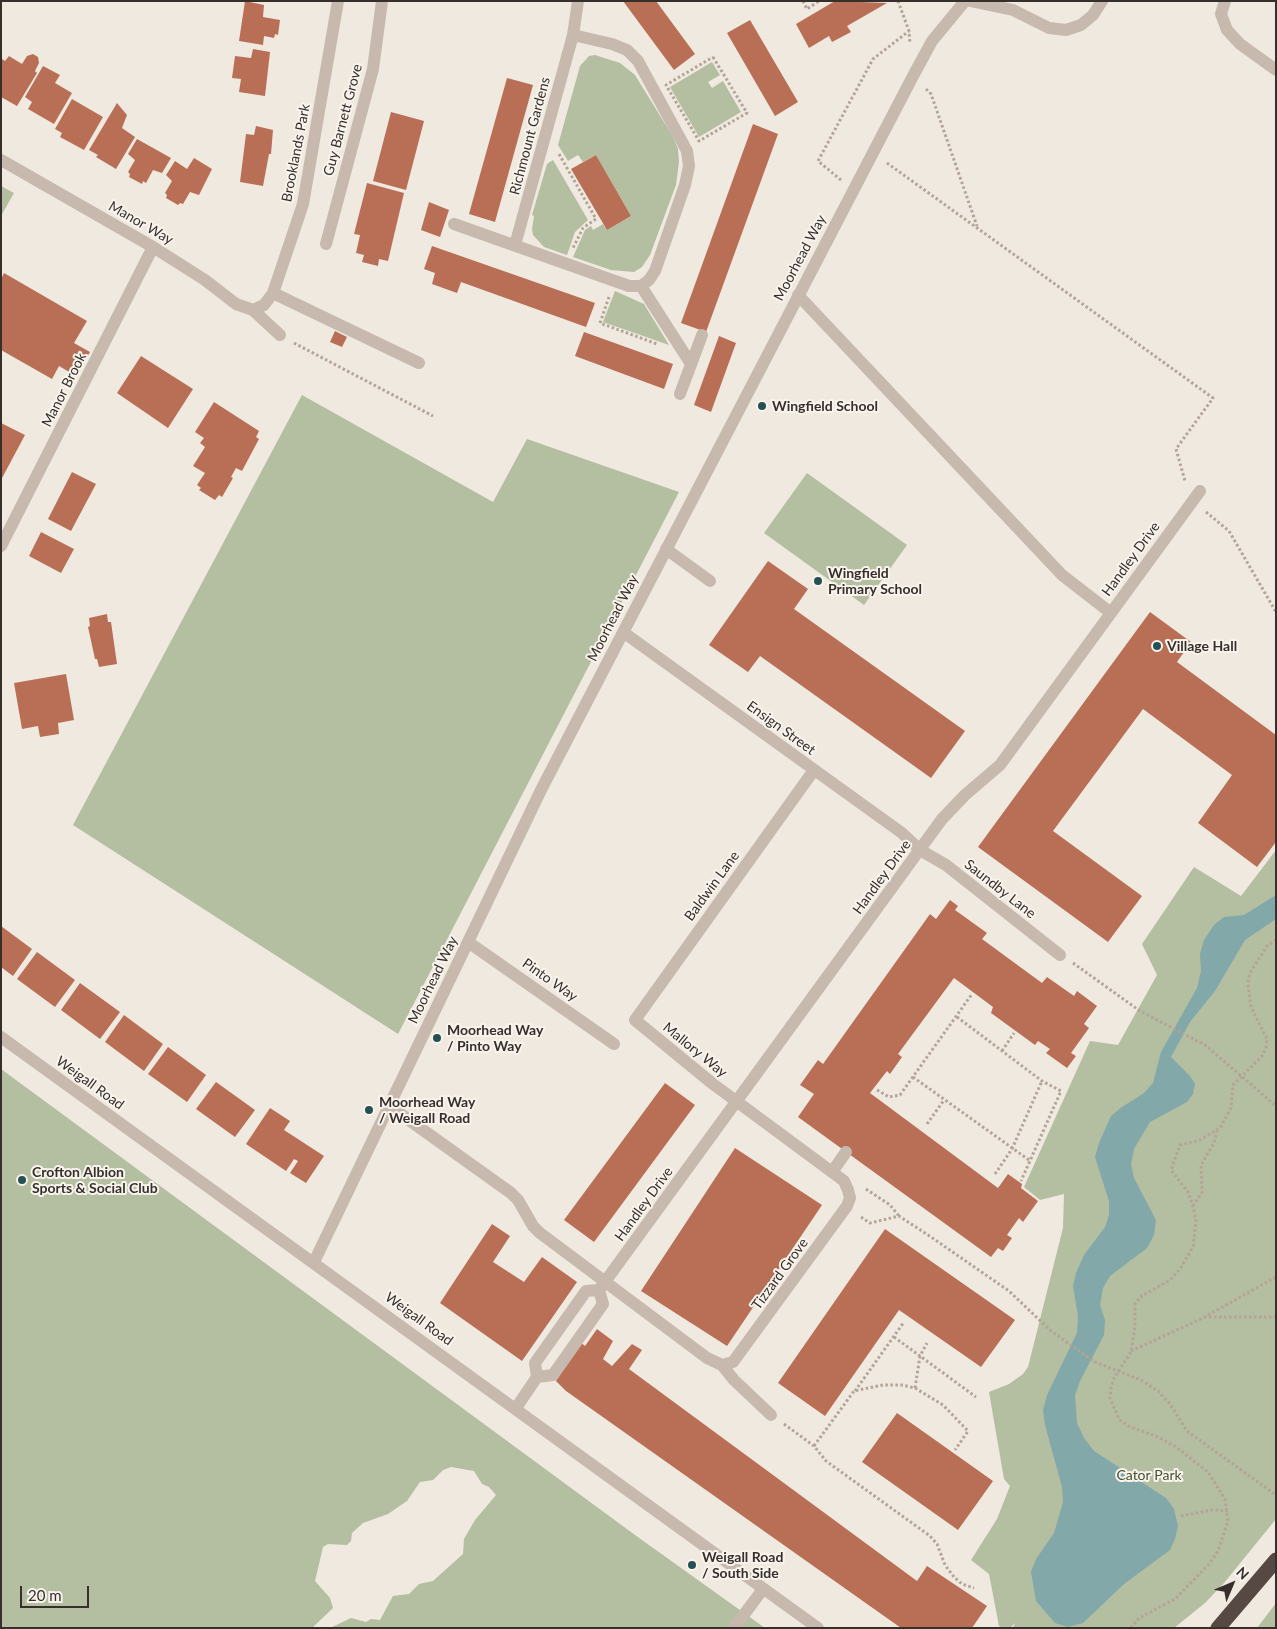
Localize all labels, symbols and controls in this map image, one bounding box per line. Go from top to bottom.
street label: Guy Barnett Grove [320,62,366,178]
street label: Richmount Gardens [506,75,554,197]
street label: Brooklands Park [278,103,314,203]
street label: Manor Way [106,198,176,248]
street label: Moorhead Way [770,212,830,304]
street label: Manor Brook [38,350,90,430]
place label: Wingfield School [772,398,878,414]
marker: Wingfield School [756,400,768,412]
street label: Handley Drive [1098,519,1164,599]
place label: Wingfield Primary School [828,565,922,598]
street label: Moorhead Way [584,572,642,664]
marker: Wingfield Primary School [812,575,824,587]
place label: Village Hall [1167,638,1237,654]
marker: Village Hall [1151,640,1163,652]
street label: Ensign Street [743,697,819,759]
street label: Handley Drive [849,837,915,917]
street label: Baldwin Lane [681,848,743,924]
street label: Saundby Lane [961,856,1039,922]
street label: Moorhead Way [405,934,461,1026]
street label: Pinto Way [519,955,581,1005]
street label: Mallory Way [659,1019,731,1081]
place label: Moorhead Way / Pinto Way [447,1022,543,1054]
marker: Moorhead Way / Pinto Way [431,1032,443,1044]
street label: Weigall Road [53,1053,127,1113]
place label: Moorhead Way / Weigall Road [379,1094,475,1126]
marker: Moorhead Way / Weigall Road [363,1104,375,1116]
place label: Crofton Albion Sports & Social Club [32,1164,158,1196]
street label: Handley Drive [611,1164,677,1244]
marker: Crofton Albion Sports & Social Club [16,1174,28,1186]
street label: Tizzard Grove [748,1235,812,1313]
street label: Weigall Road [382,1289,456,1349]
park label: Cator Park [1116,1467,1182,1483]
place label: Weigall Road / South Side [702,1549,783,1581]
marker: Weigall Road / South Side [686,1559,698,1571]
north arrow [1207,1559,1257,1609]
text: N [1233,1563,1253,1583]
scale bar [22,1576,91,1608]
text: 20 m [28,1586,62,1604]

